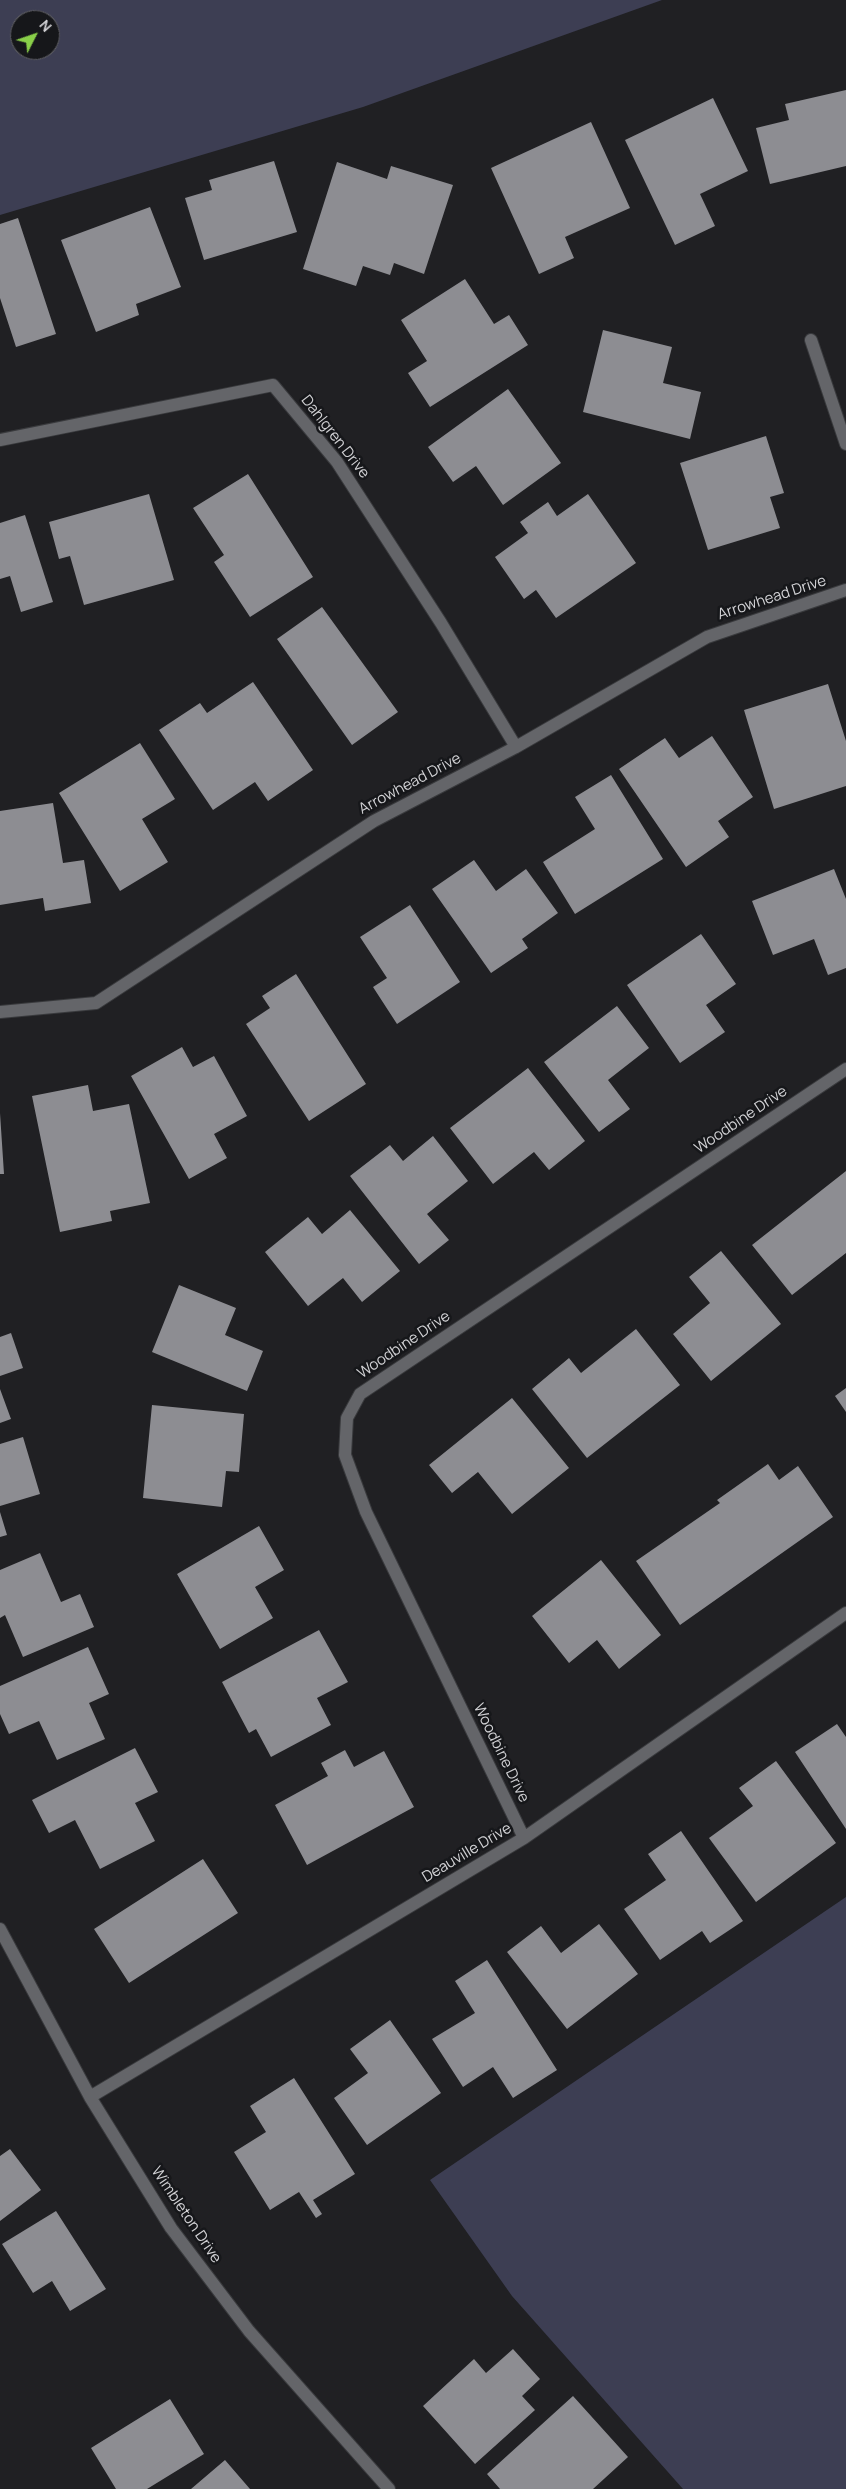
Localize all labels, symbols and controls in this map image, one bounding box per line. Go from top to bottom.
north arrow [10,10,60,60]
text: N [35,15,56,36]
street label: Dahlgren Drive [297,392,373,482]
street label: Arrowhead Drive [715,572,829,624]
street label: Arrowhead Drive [356,750,464,818]
street label: Woodbine Drive [691,1082,791,1158]
street label: Woodbine Drive [354,1307,454,1383]
street label: Woodbine Drive [469,1701,533,1805]
street label: Deauville Drive [419,1819,515,1887]
street label: Wimbleton Drive [147,2163,225,2267]

